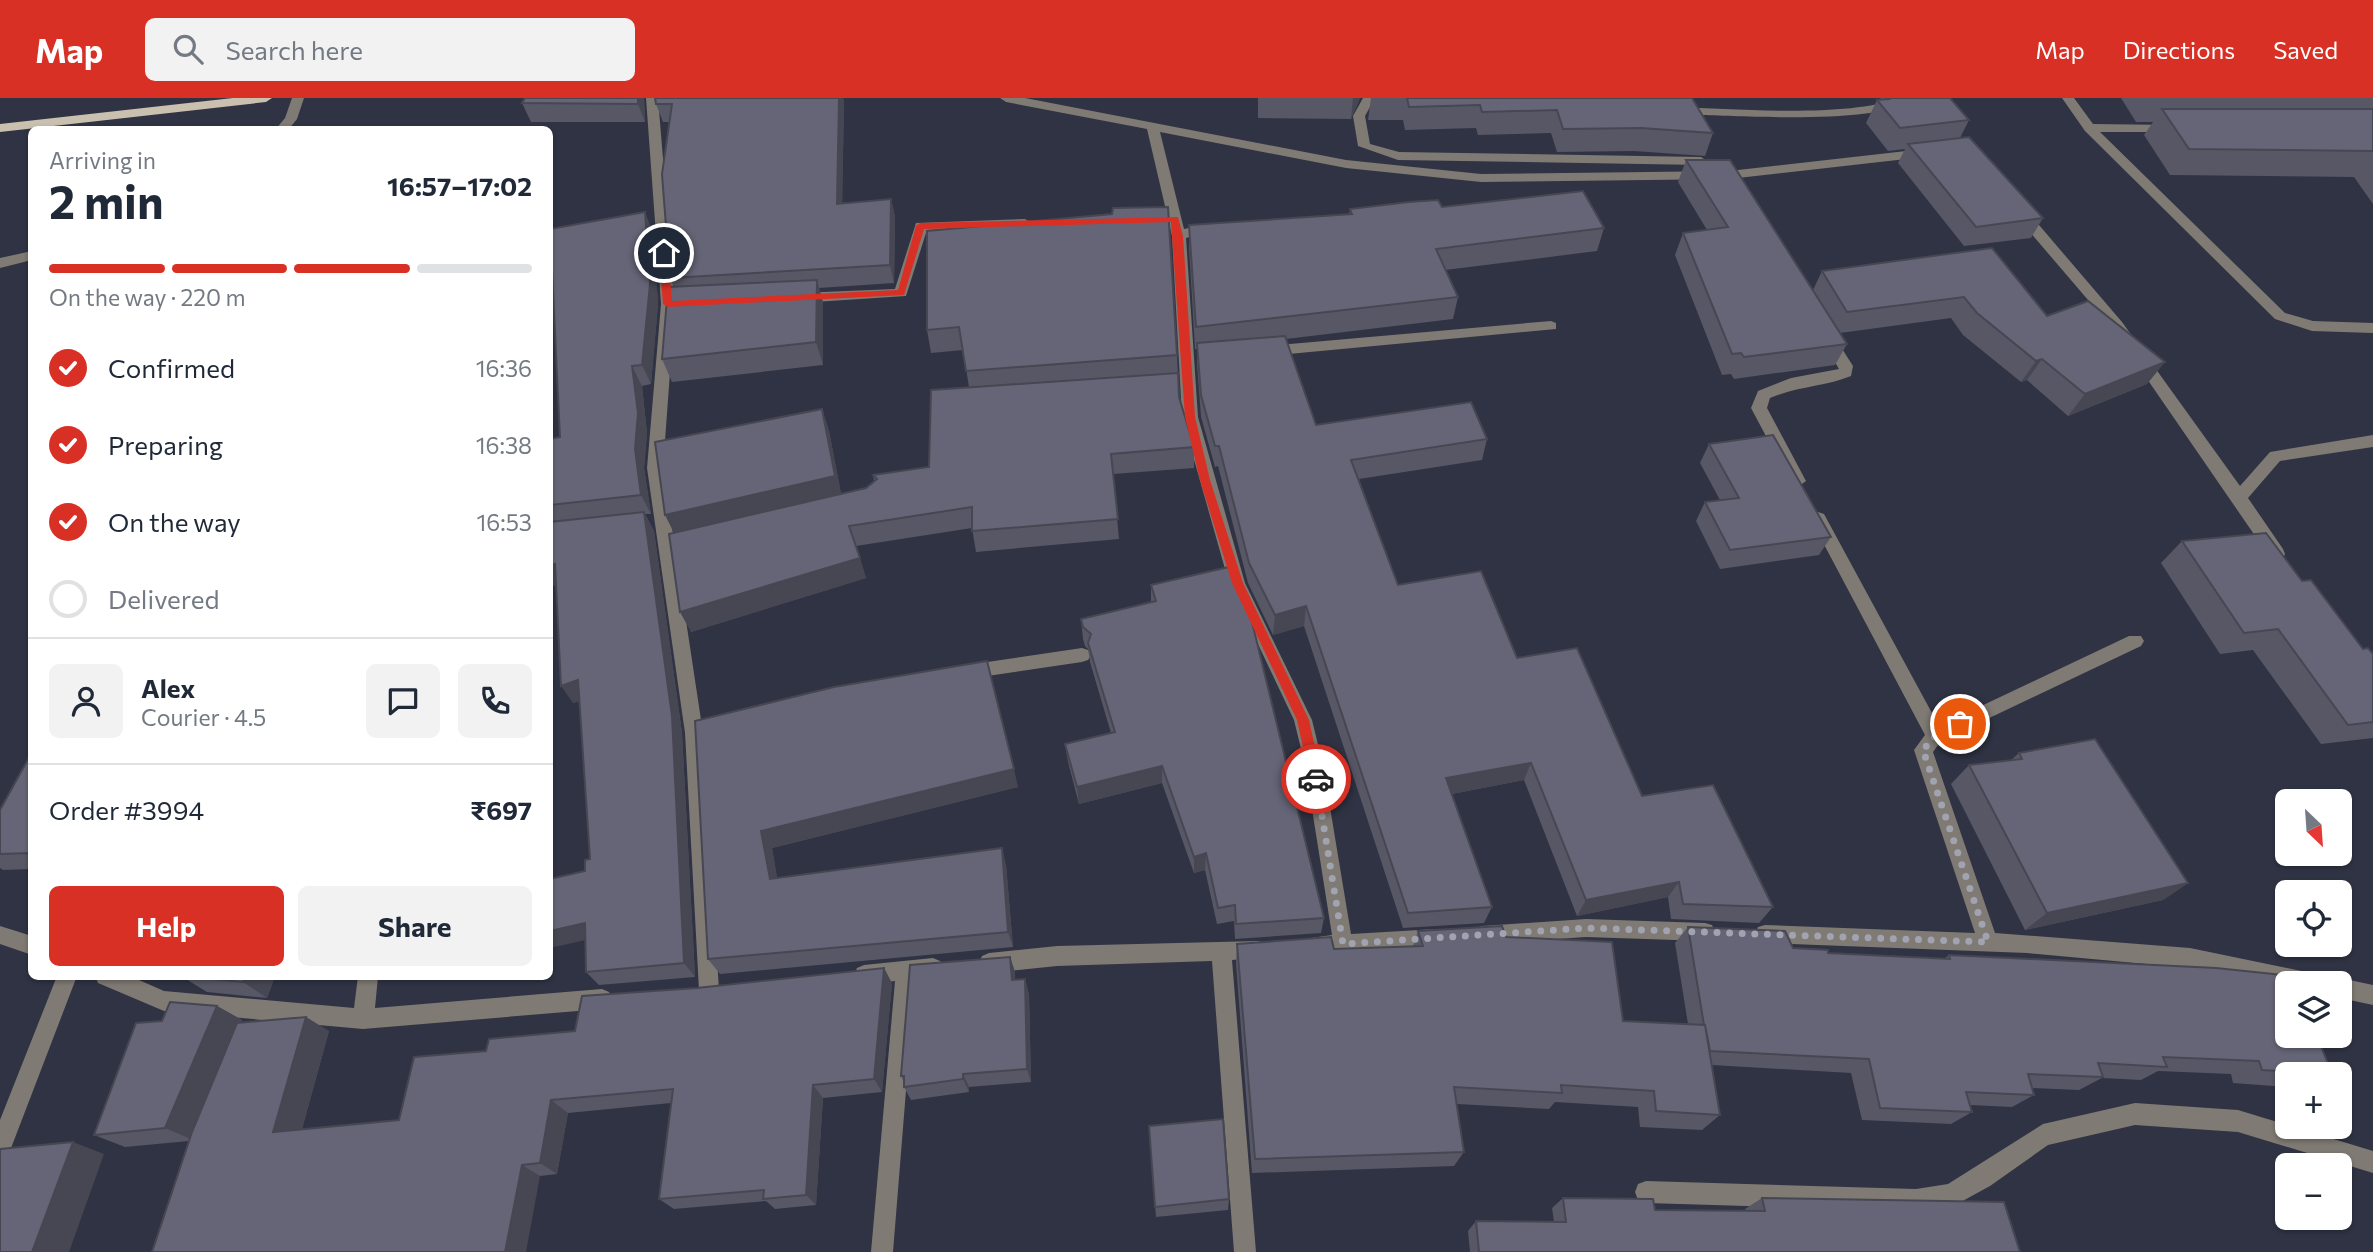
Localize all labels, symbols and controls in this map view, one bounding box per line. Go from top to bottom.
search box [145,18,635,81]
text: Map [35,29,103,70]
icon: search [169,30,207,68]
text: Search here [225,34,363,65]
text: Map [2035,35,2085,64]
text: Directions [2123,35,2235,64]
text: Saved [2273,35,2338,64]
text: Arriving in [49,146,156,174]
text: 16:57–17:02 [387,170,532,201]
text: 2 min [49,172,164,228]
pin [634,223,694,283]
icon: home [645,234,683,272]
text: On the way · 220 m [49,283,246,311]
icon: check [49,349,87,387]
text: Confirmed [108,352,235,383]
text: 16:36 [476,354,532,382]
icon: check [49,426,87,464]
text: Preparing [108,429,223,460]
text: 16:38 [476,431,532,459]
icon: check [49,503,87,541]
text: On the way [108,506,241,537]
text: 16:53 [476,508,532,536]
text: Delivered [108,583,219,614]
button: person [49,664,123,738]
button: chat [366,664,440,738]
button: phone [458,664,532,738]
text: Alex [141,672,195,703]
pin [1930,694,1990,754]
text: Courier · 4.5 [141,703,266,731]
icon: bag [1941,705,1979,743]
courier [1281,744,1351,814]
icon: car [1297,760,1335,798]
north arrow [2275,789,2352,866]
map controls [2275,789,2352,1230]
text: Order #3994 [49,794,204,825]
text: ₹697 [470,794,532,825]
button: locate [2275,880,2352,957]
button: Help [49,886,284,966]
button: Share [298,886,532,966]
button: layers [2275,971,2352,1048]
button: + [2275,1062,2352,1139]
button: − [2275,1153,2352,1230]

